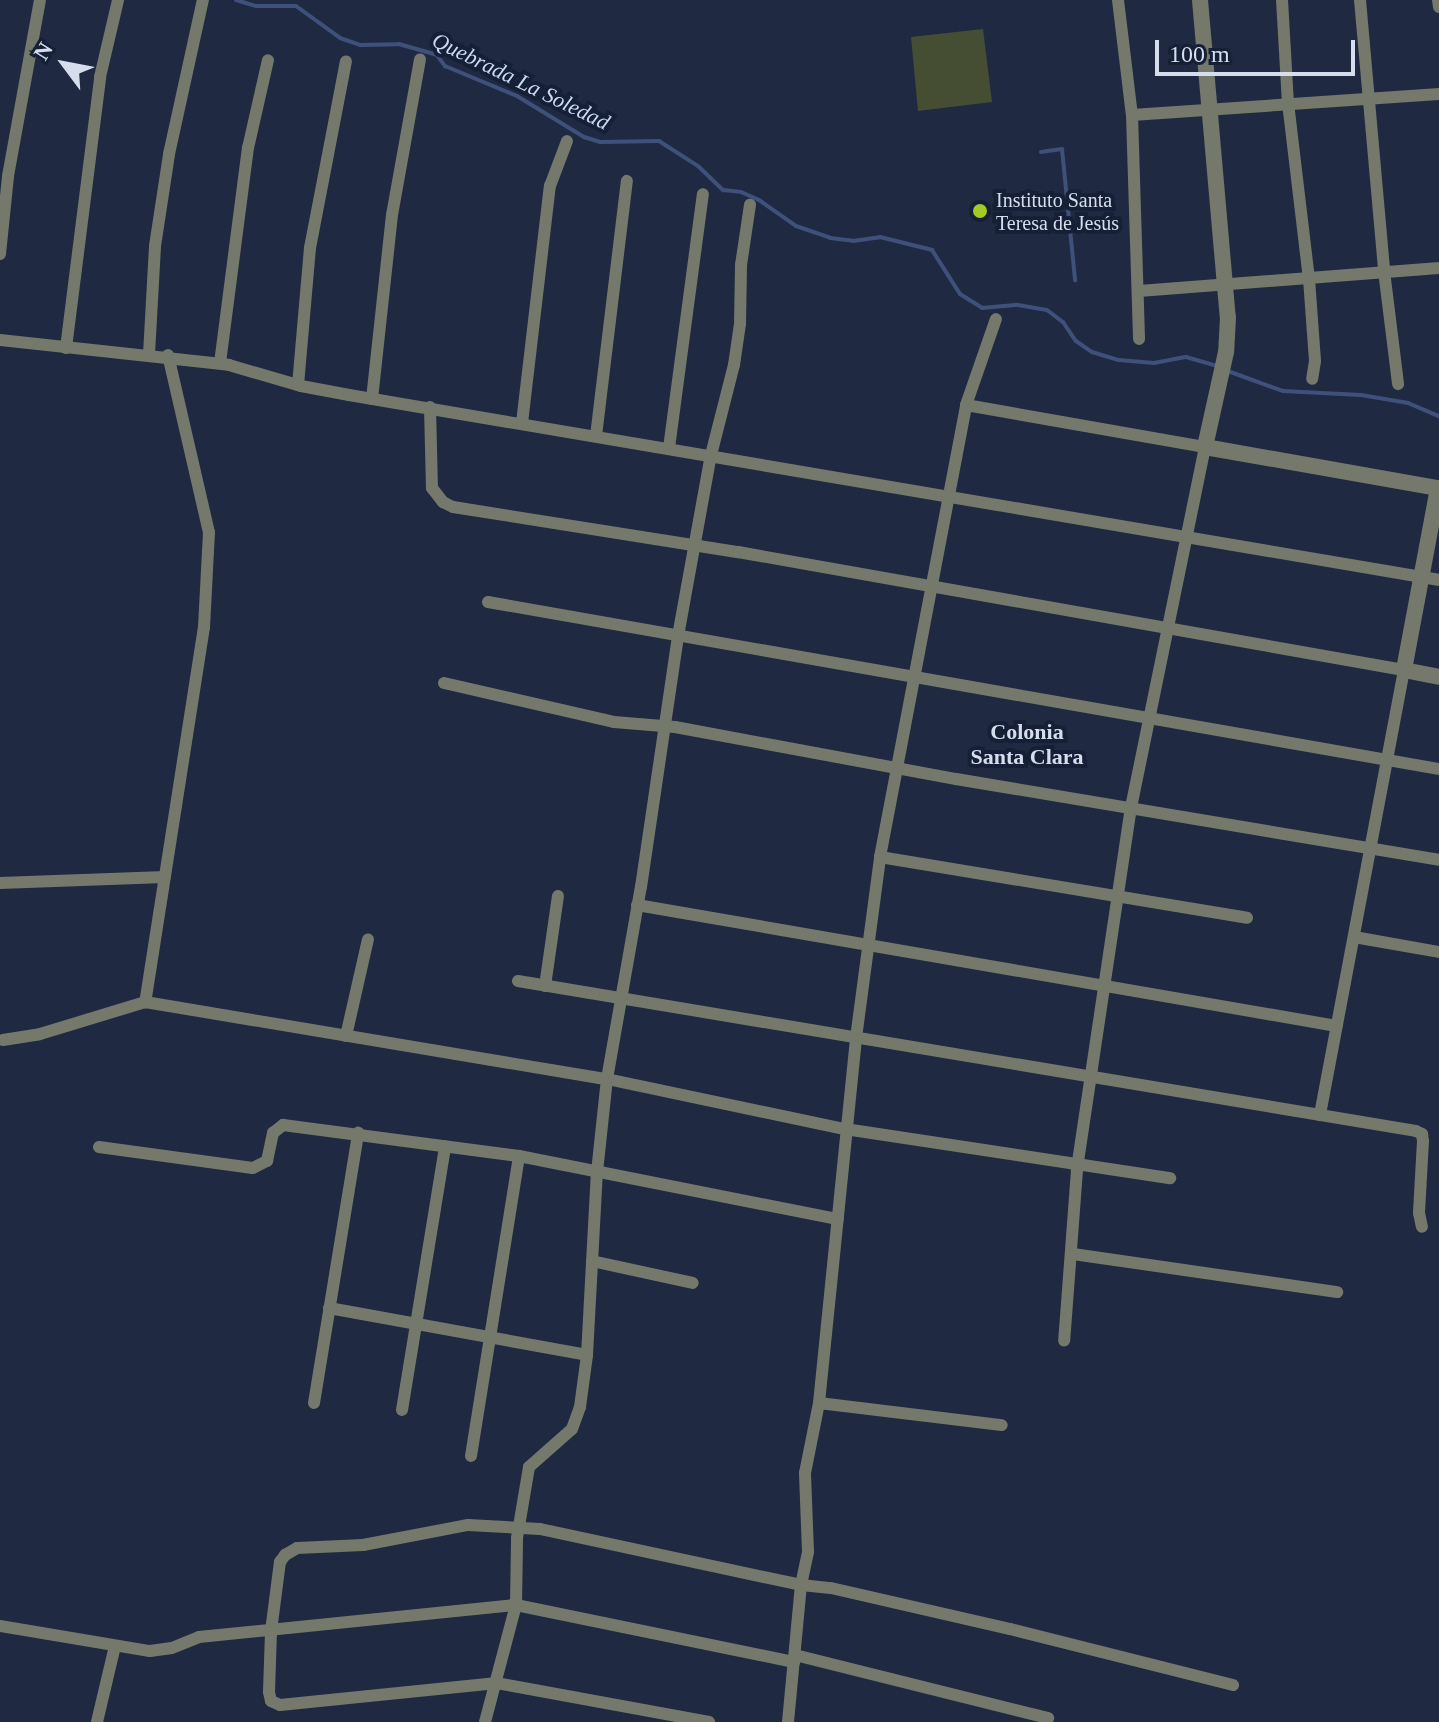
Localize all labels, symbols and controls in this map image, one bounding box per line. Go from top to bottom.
north arrow [24,24,104,104]
scale bar [1159,24,1359,74]
water label: Quebrada La Soledad [428,27,614,135]
text: N [28,38,58,64]
text: 100 m [1169,41,1230,67]
place label: Instituto Santa Teresa de Jesús [996,188,1119,235]
marker: Instituto Santa Teresa de Jesús [971,202,989,220]
district label: Colonia Santa Clara [970,718,1084,770]

